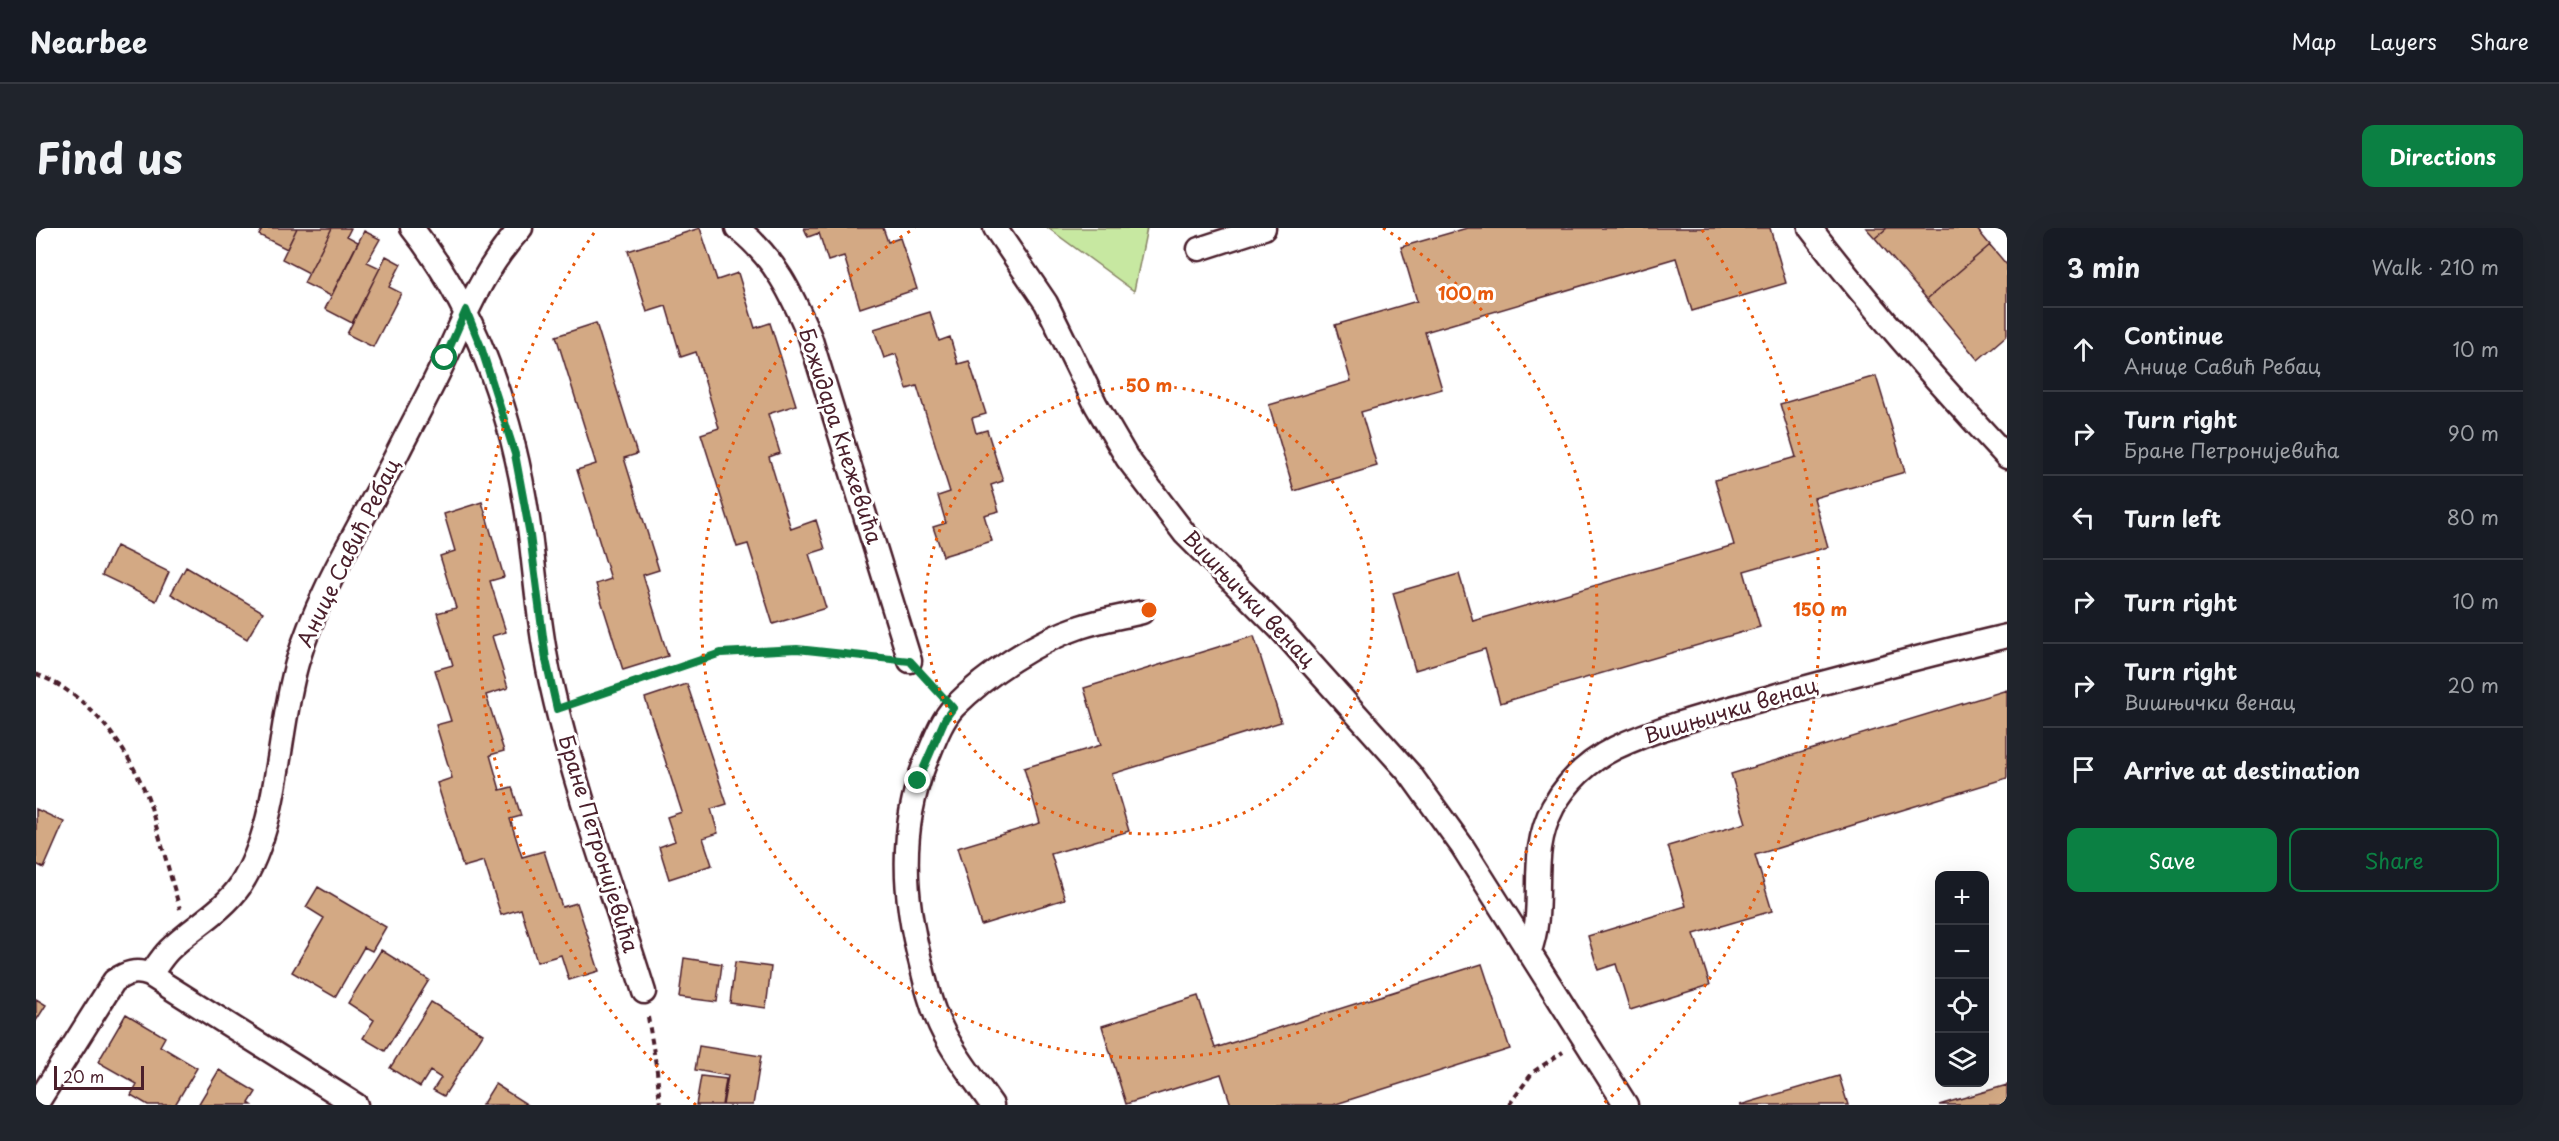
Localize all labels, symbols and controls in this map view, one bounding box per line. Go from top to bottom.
text: Nearbee [30,20,147,63]
text: Map [2292,25,2336,57]
text: Layers [2369,25,2437,57]
text: Share [2470,25,2529,57]
text: Find us [36,125,183,188]
button: Directions [2362,125,2523,187]
text: 3 min [2067,248,2140,287]
text: Walk · 210 m [2372,252,2499,282]
text: 100 m [1438,279,1494,306]
text: Continue [2124,318,2223,351]
street label: Божидара Кнежевића [792,323,892,548]
icon: ahead [2067,333,2100,366]
text: 10 m [2452,334,2499,364]
route start [431,344,457,370]
text: Анице Савић Ребац [2124,351,2321,381]
text: 50 m [1126,371,1172,398]
text: Turn right [2124,402,2237,435]
icon: right [2067,417,2100,450]
text: 90 m [2448,418,2499,448]
text: Бране Петронијевића [2124,435,2339,465]
street label: Анице Савић Ребац [288,452,407,652]
icon: left [2067,501,2100,534]
text: Turn left [2124,501,2221,534]
text: 80 m [2447,502,2499,532]
street label: Вишњички венац [1176,522,1325,674]
icon: right [2067,585,2100,618]
text: Turn right [2124,585,2237,618]
text: 10 m [2452,586,2499,616]
text: 150 m [1793,595,1847,622]
centre of rings [1139,600,1159,620]
text: Turn right [2124,654,2237,687]
street label: Вишњички венац [1640,667,1821,751]
icon: right [2067,669,2100,702]
text: 20 m [2447,670,2499,700]
text: Вишњички венац [2124,687,2296,717]
street label: Бране Петронијевића [552,731,649,957]
icon: arrive [2067,753,2100,786]
text: Arrive at destination [2124,753,2360,786]
route end [904,767,930,793]
button: Save [2067,828,2277,892]
button: Share [2289,828,2499,892]
map controls [1935,871,1989,1087]
button: + [1935,871,1989,925]
button: − [1935,925,1989,979]
button: locate [1935,979,1989,1033]
button: layers [1935,1033,1989,1087]
scale bar [54,1063,144,1090]
text: 20 m [63,1064,104,1088]

